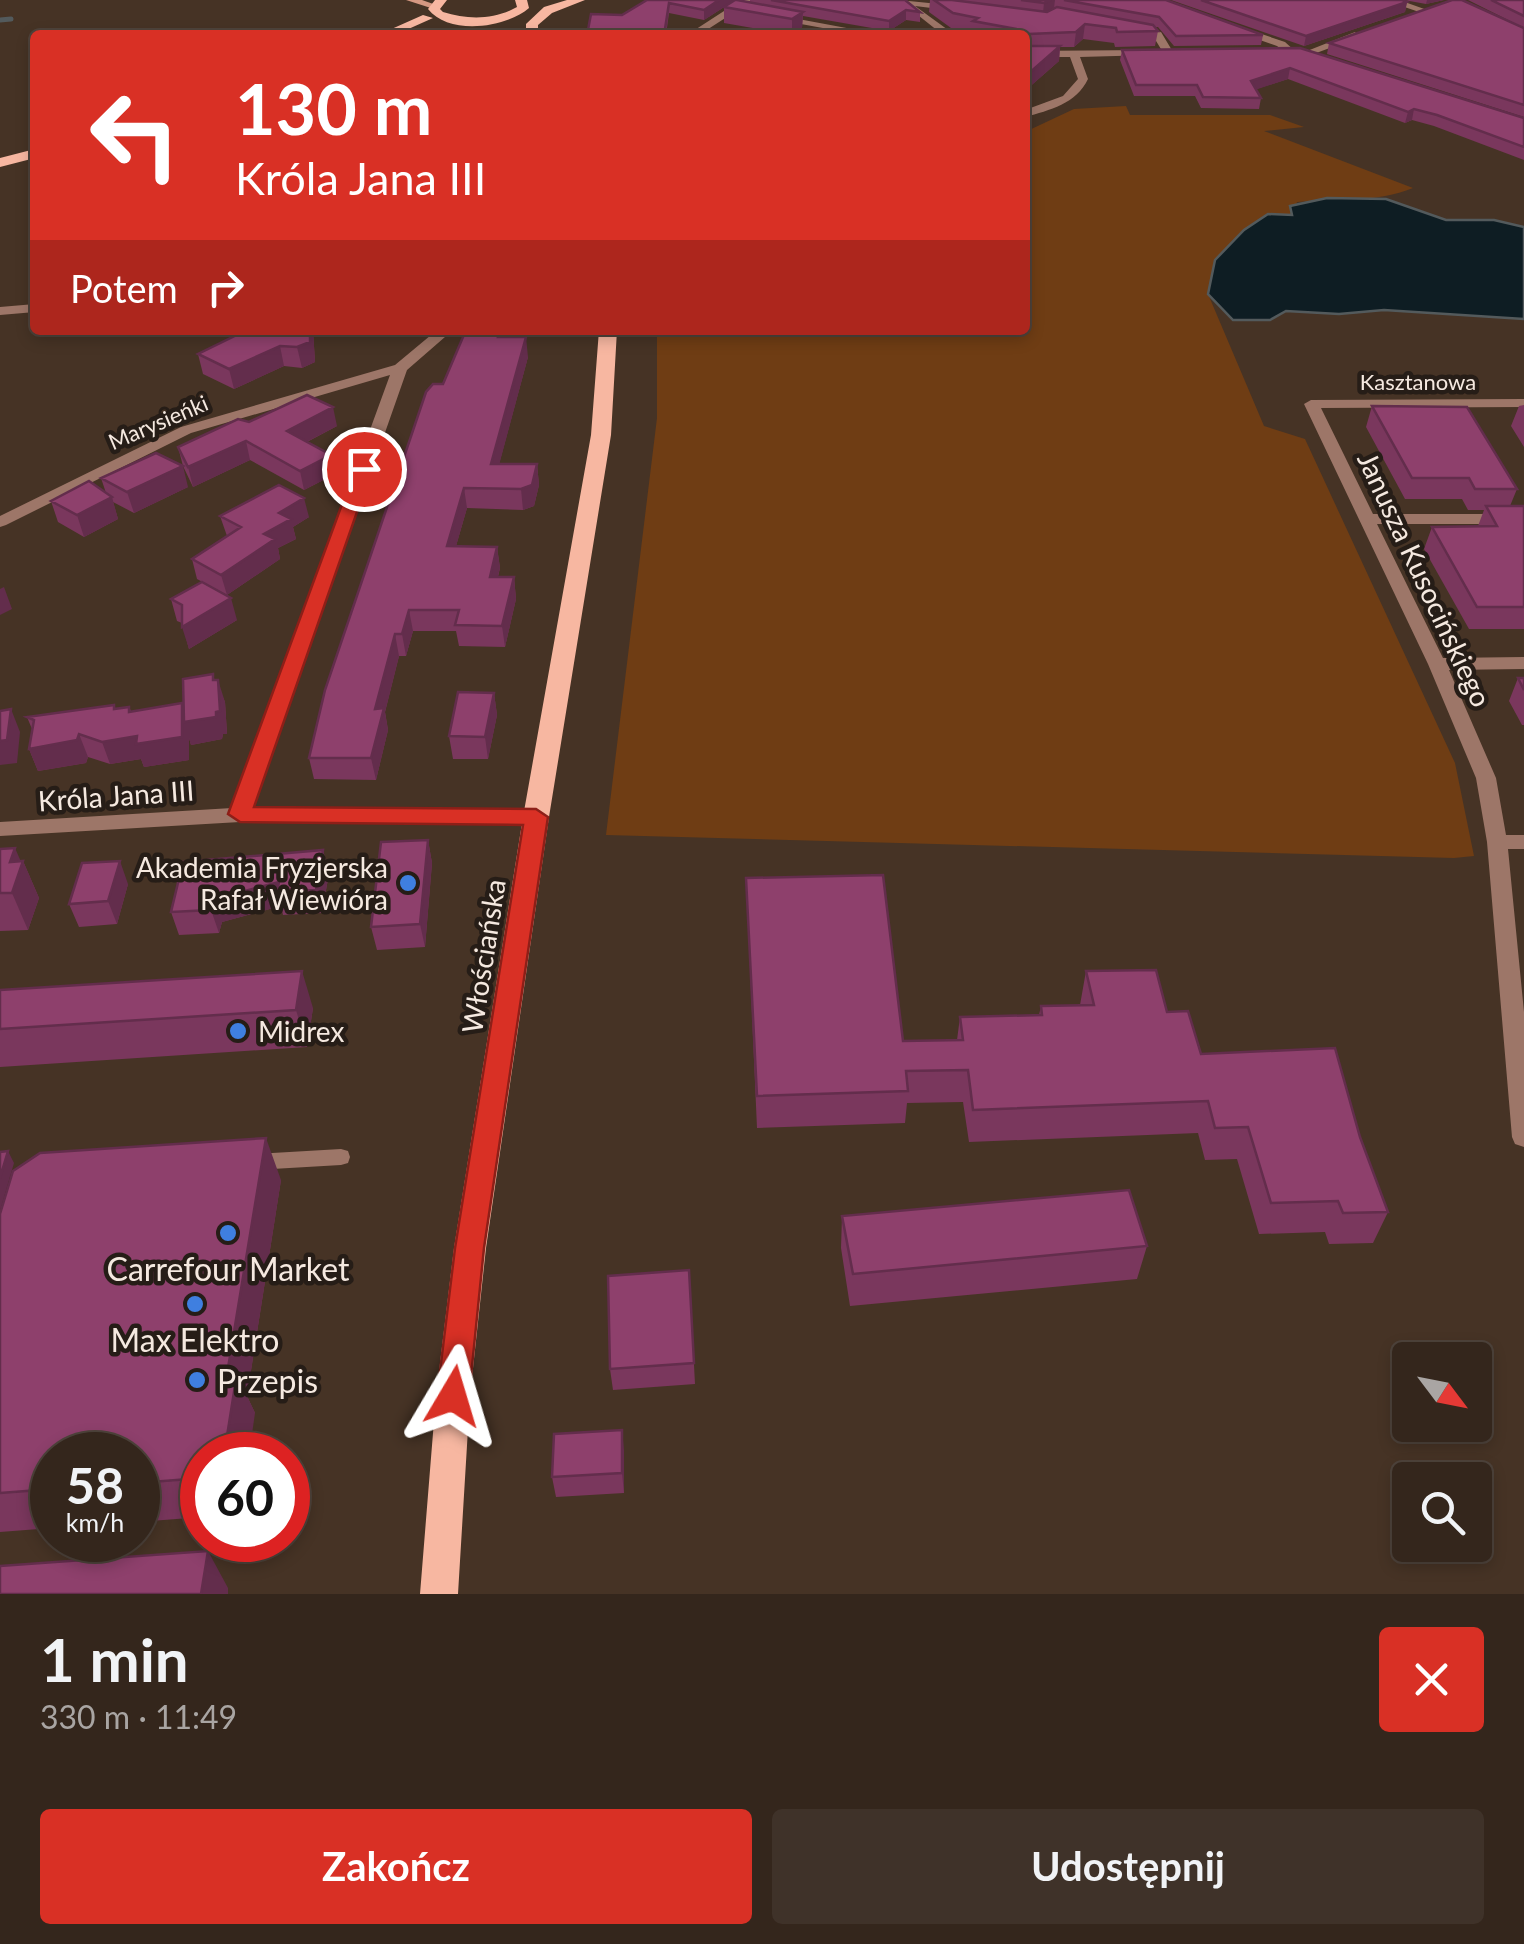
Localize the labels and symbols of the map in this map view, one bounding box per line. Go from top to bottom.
street label: Kasztanowa [1360,368,1476,395]
street label: Marysieńki [104,389,212,455]
pin [322,427,407,512]
street label: Janusza Kusocińskiego [1351,446,1499,712]
street label: Króla Jana III [37,773,195,817]
place label: Akademia Fryzjerska Rafał Wiewióra [136,850,388,916]
marker: Akademia Fryzjerska Rafał Wiewióra [397,872,419,894]
street label: Włościańska [454,877,512,1035]
place label: Midrex [258,1014,344,1048]
marker: Midrex [227,1020,249,1042]
marker: Carrefour Market [217,1222,239,1244]
place label: Carrefour Market [107,1249,350,1288]
marker: Max Elektro [184,1293,206,1315]
place label: Max Elektro [111,1320,279,1359]
north arrow [1392,1342,1492,1442]
position arrow [401,1344,505,1448]
place label: Przepis [217,1361,318,1400]
marker: Przepis [186,1369,208,1391]
speed limit sign: 60 [180,1432,310,1562]

